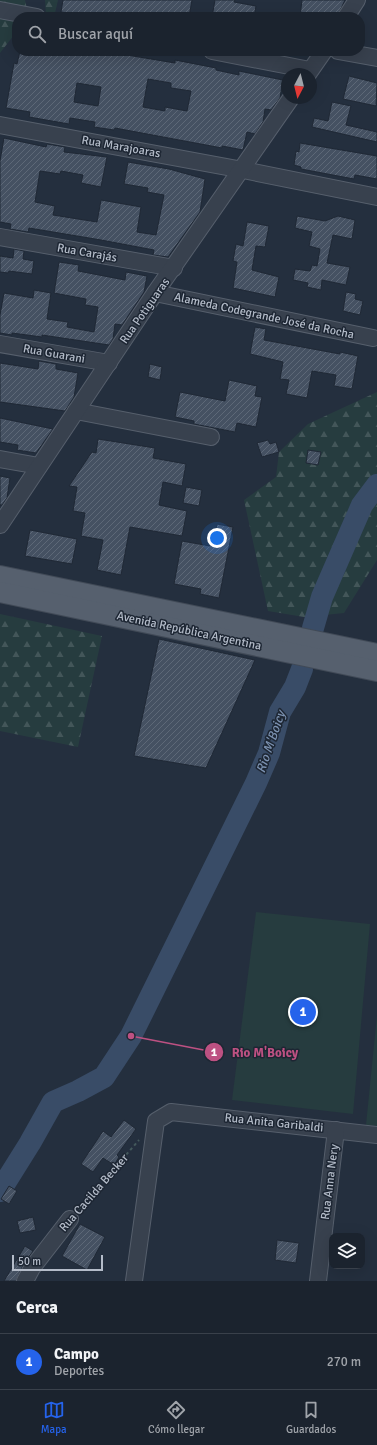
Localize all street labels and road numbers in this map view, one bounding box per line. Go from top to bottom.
street label: Rua Marajoaras [80,133,162,161]
street label: Rua Carajás [56,240,118,266]
street label: Rua Potiguaras [117,275,173,347]
street label: Alameda Codegrande José da Rocha [173,290,355,342]
street label: Rua Guarani [22,341,86,367]
street label: Avenida República Argentina [115,608,263,654]
street label: Rua Anita Garibaldi [224,1110,324,1136]
street label: Rua Anna Nery [318,1143,342,1221]
street label: Rua Cacilda Becker [56,1151,132,1235]

